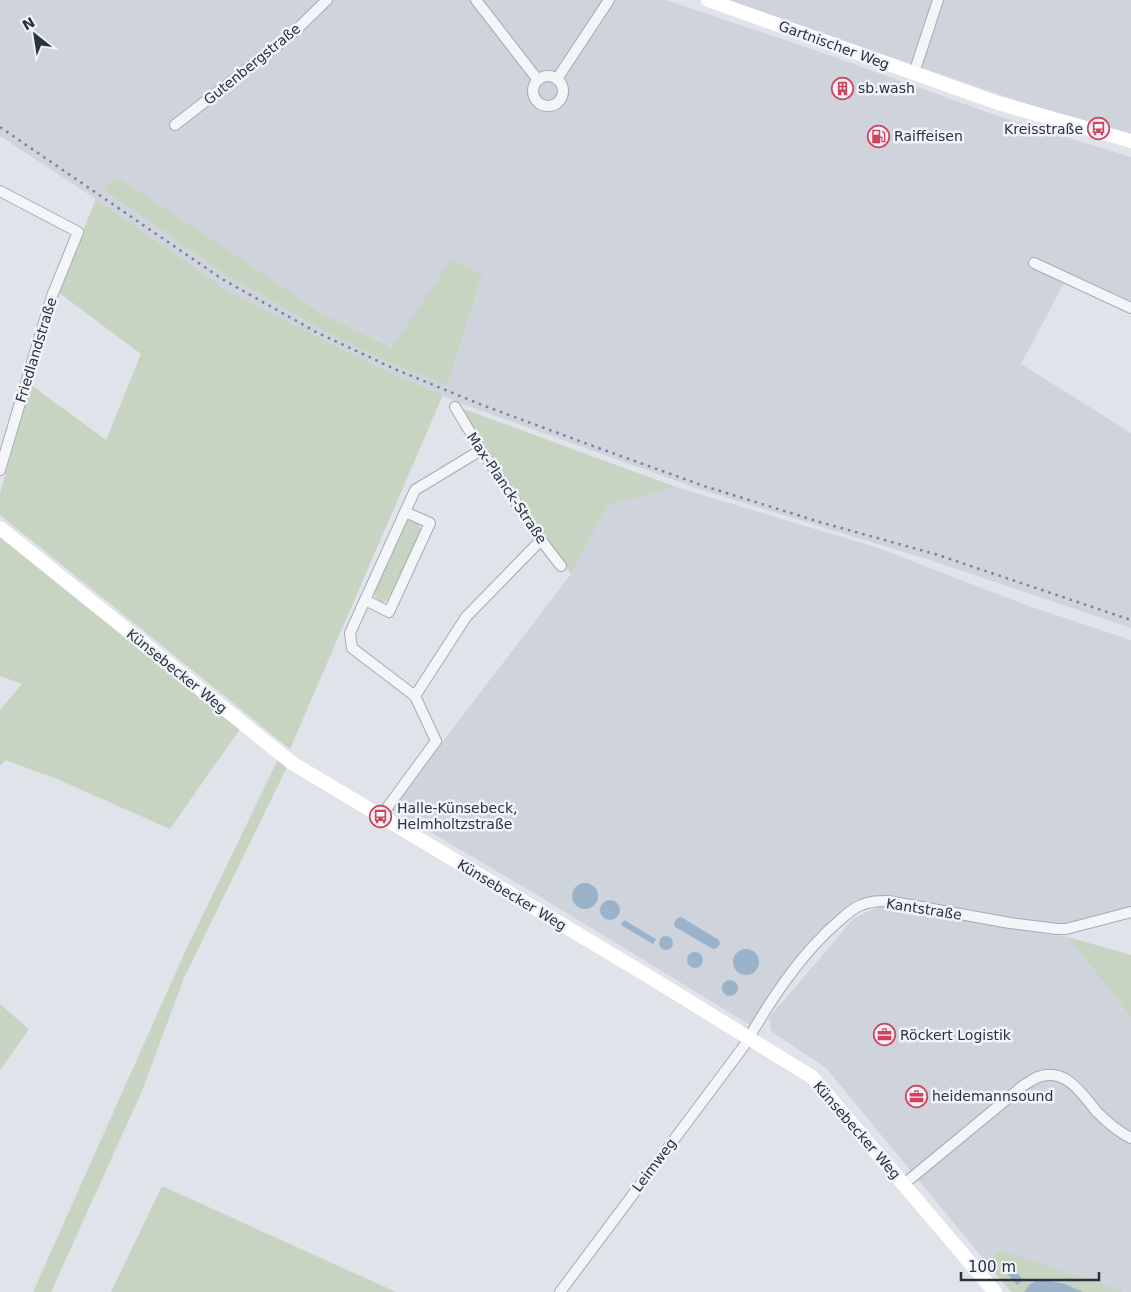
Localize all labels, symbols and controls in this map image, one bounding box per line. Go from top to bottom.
north arrow [10,10,60,60]
text: N [19,14,38,34]
street label: Gartnischer Weg [776,18,892,72]
street label: Gutenbergstraße [201,20,303,108]
building icon: sb.wash [830,76,854,100]
place label: sb.wash [858,80,915,96]
bus stop icon: Kreisstraße [1087,117,1111,141]
place label: Kreisstraße [1004,121,1083,137]
fuel station icon: Raiffeisen [866,124,890,148]
place label: Raiffeisen [894,128,963,144]
street label: Friedlandstraße [12,296,60,404]
street label: Max-Planck-Straße [464,429,550,547]
street label: Künsebecker Weg [124,626,230,716]
place label: Halle-Künsebeck, Helmholtzstraße [397,800,517,832]
bus stop icon: Halle-Künsebeck, Helmholtzstraße [369,804,393,828]
street label: Künsebecker Weg [455,856,569,934]
street label: Kantstraße [885,895,963,923]
office icon: Röckert Logistik [872,1023,896,1047]
place label: Röckert Logistik [900,1027,1012,1043]
street label: Künsebecker Weg [810,1078,904,1182]
office icon: heidemannsound [904,1084,928,1108]
place label: heidemannsound [932,1088,1053,1104]
street label: Leimweg [629,1135,679,1195]
scale bar [961,1250,1098,1282]
text: 100 m [968,1258,1016,1276]

